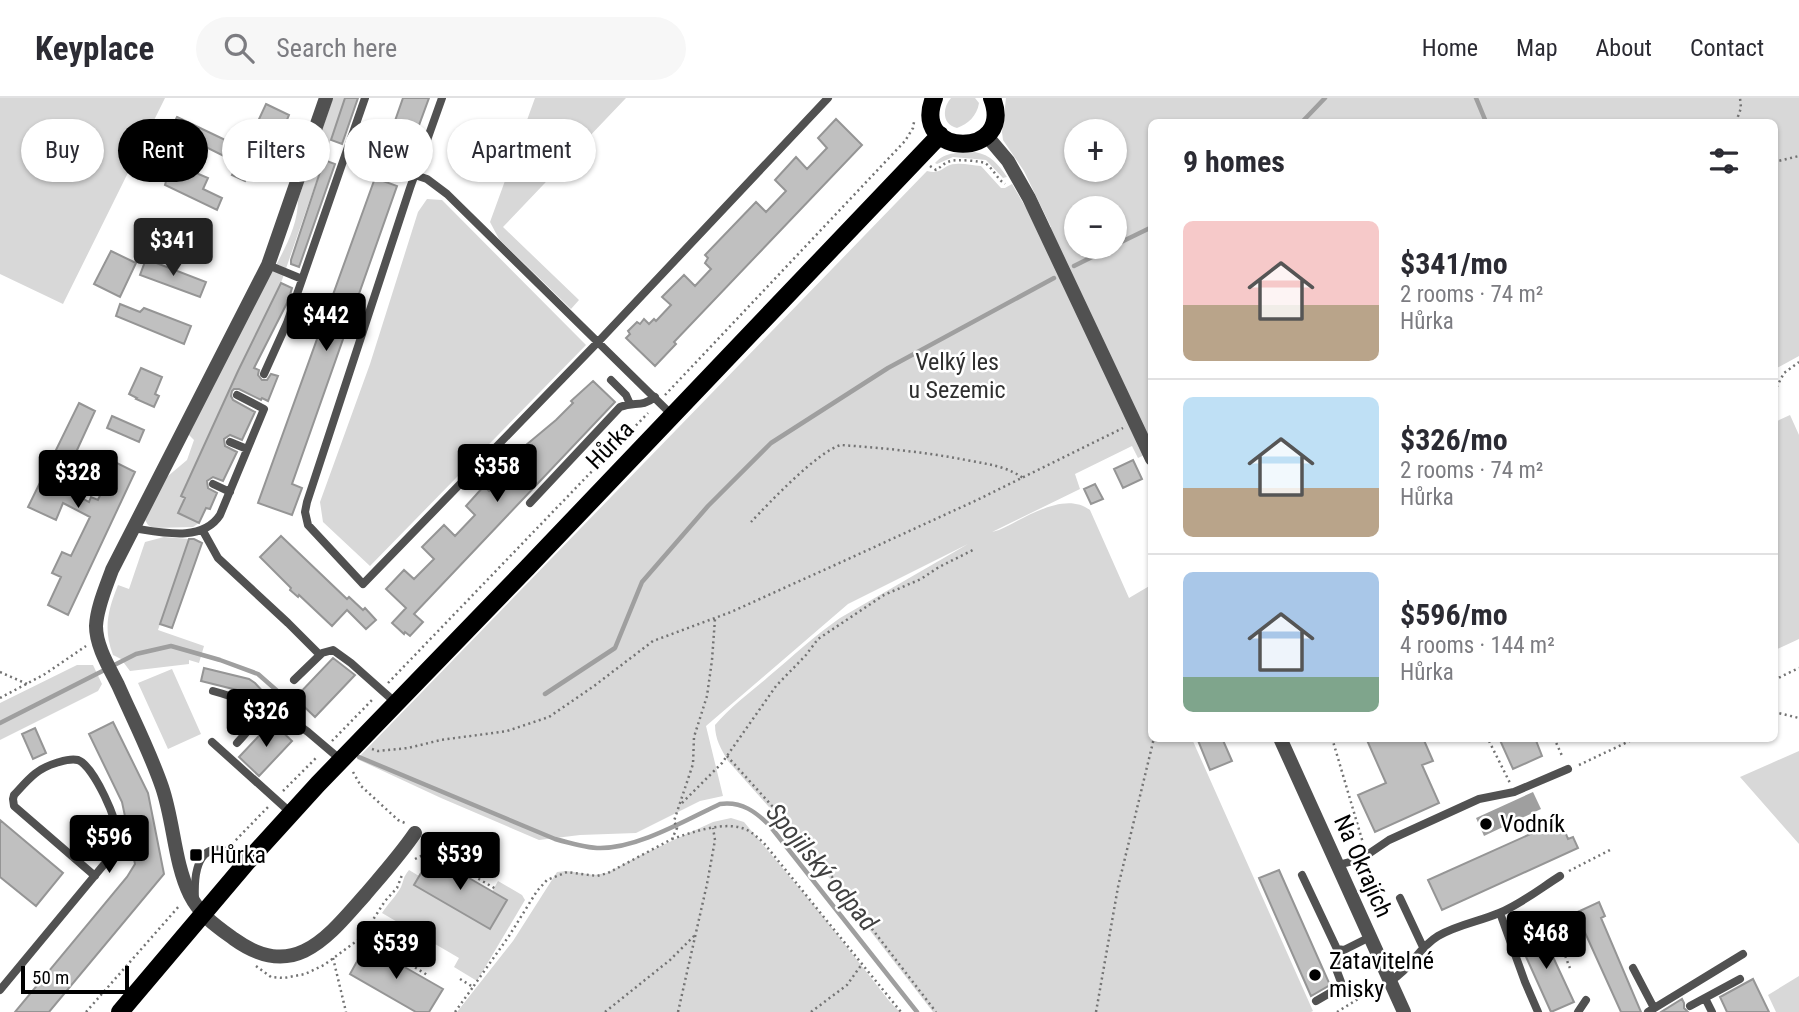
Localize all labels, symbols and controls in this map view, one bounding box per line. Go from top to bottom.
search box [196,17,686,80]
text: Keyplace [35,29,154,68]
icon: search [220,29,258,67]
text: Search here [276,33,397,63]
text: Home [1422,34,1478,62]
text: Map [1516,34,1558,62]
text: About [1596,34,1652,62]
text: Contact [1690,34,1764,62]
chip: Buy [21,119,104,182]
chip: Rent [118,119,208,182]
chip: Filters [222,119,330,182]
chip: New [344,119,433,182]
chip: Apartment [447,119,596,182]
map controls [1064,119,1127,259]
button: + [1064,119,1127,182]
icon: filters [1705,142,1743,180]
text: 9 homes [1183,144,1285,179]
button: − [1064,196,1127,259]
pin: $341 [132,218,214,278]
text: $341 [150,227,196,254]
text: $341/mo [1400,246,1508,281]
icon: home [1239,249,1323,333]
text: 2 rooms · 74 m² [1400,281,1543,308]
pin: $442 [285,294,367,353]
text: $442 [303,302,349,329]
text: Hůrka [1400,308,1454,335]
park label: Velký les u Sezemic [908,348,1006,404]
street label: Hůrka [580,415,640,475]
text: $326/mo [1400,422,1508,457]
icon: home [1239,425,1323,509]
pin: $358 [456,444,538,504]
pin: $328 [37,450,119,510]
text: $358 [474,453,520,480]
text: 2 rooms · 74 m² [1400,457,1543,484]
text: $328 [55,459,101,486]
text: Hůrka [1400,484,1454,511]
text: $596/mo [1400,597,1508,632]
icon: home [1239,600,1323,684]
text: 4 rooms · 144 m² [1400,632,1555,659]
text: Hůrka [1400,659,1454,686]
pin: $326 [225,690,307,749]
text: $326 [243,698,289,725]
water label: Spojilský odpad [760,797,884,937]
street label: Na Okrajích [1328,810,1398,922]
place label: Vodník [1500,810,1565,838]
pin: $596 [68,816,150,875]
marker: Vodník [1478,816,1494,832]
text: $596 [86,824,132,851]
pin: $539 [419,832,501,892]
place label: Hůrka [210,841,266,869]
text: $539 [437,841,483,868]
marker: Hůrka [188,847,204,863]
pin: $468 [1505,912,1587,971]
text: $468 [1523,920,1569,947]
pin: $539 [355,922,437,981]
text: $539 [373,930,419,957]
place label: Zatavitelné misky [1329,947,1434,1003]
scale bar [21,963,130,995]
text: 50 m [32,966,69,989]
marker: Zatavitelné misky [1307,967,1323,983]

